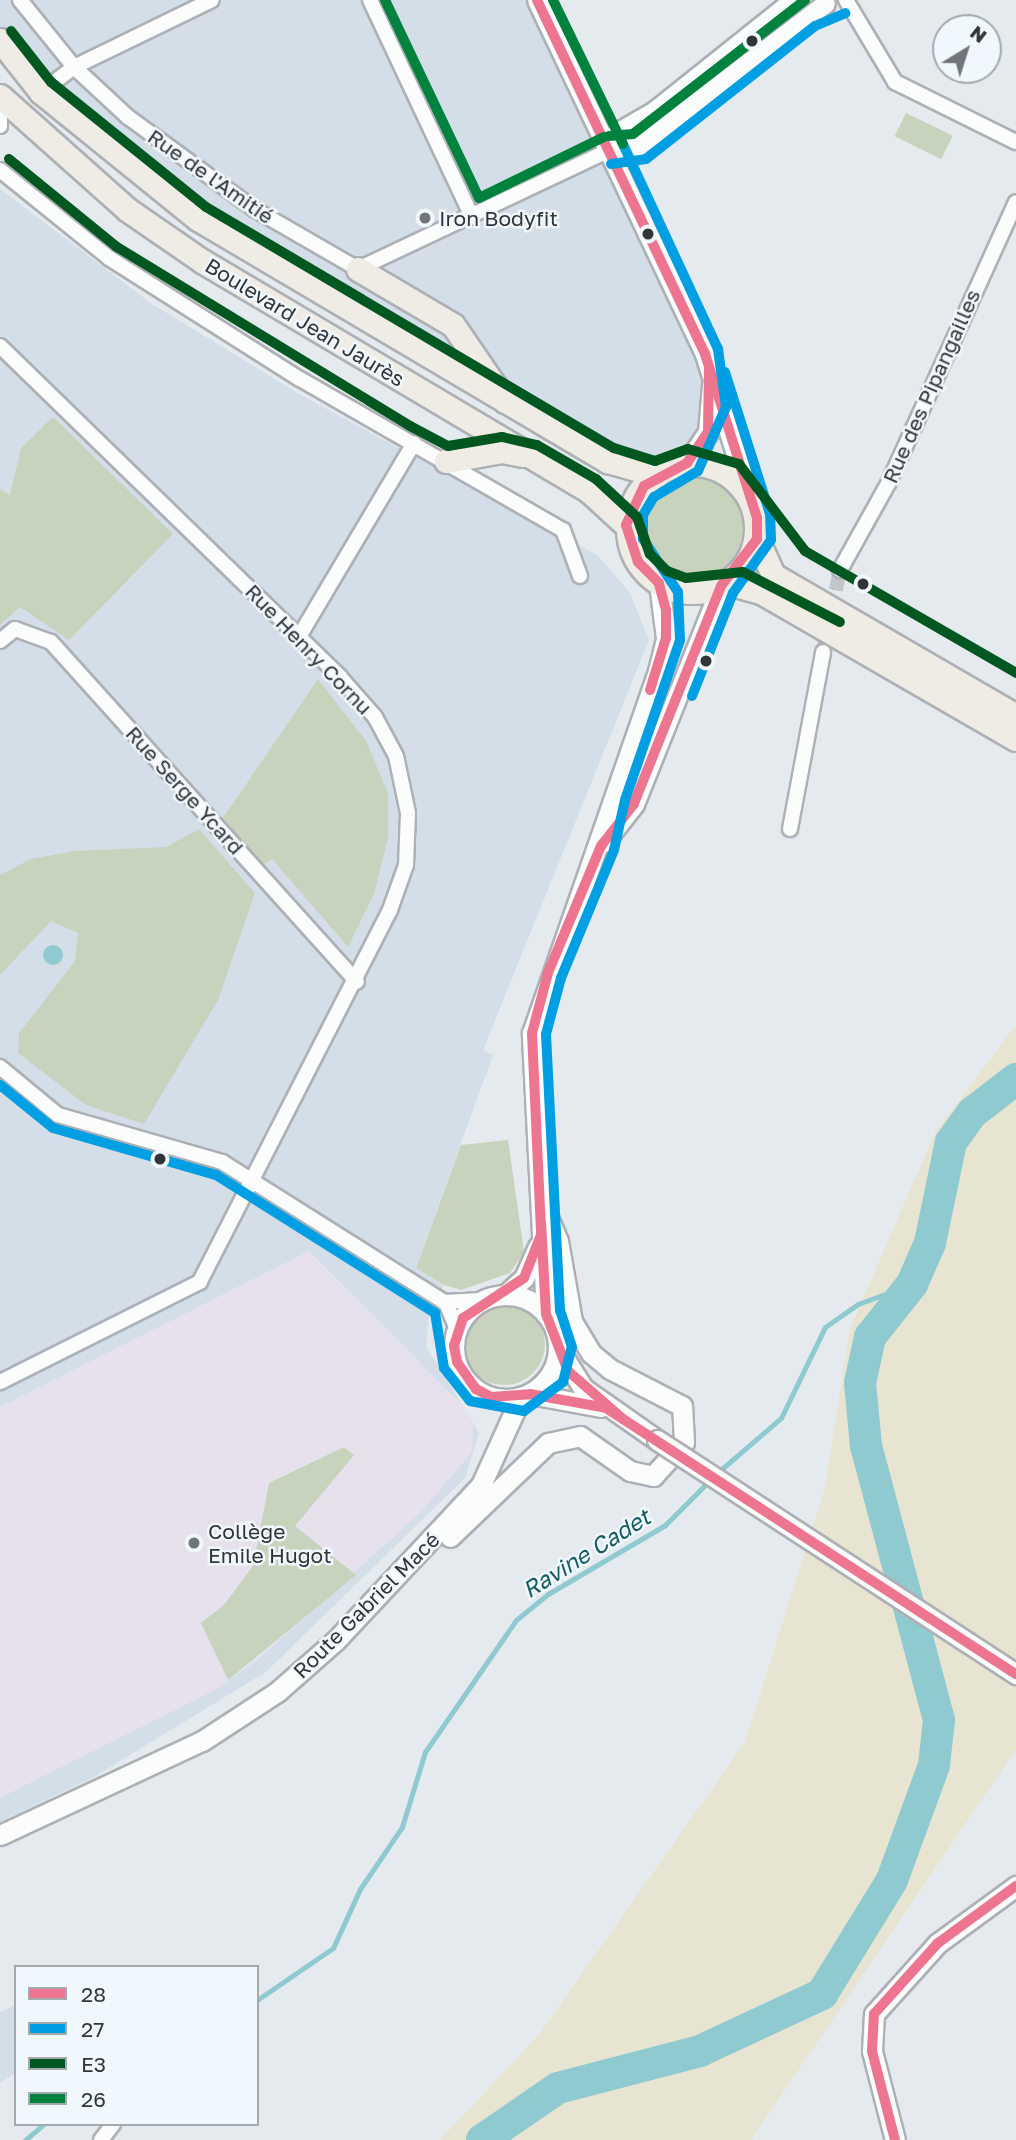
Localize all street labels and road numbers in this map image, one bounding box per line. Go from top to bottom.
street label: Rue de l'Amitié [143,123,279,229]
street label: Boulevard Jean Jaurès [201,252,409,392]
street label: Rue des Pipangailles [877,285,985,487]
street label: Rue Henry Cornu [240,579,378,719]
street label: Rue Serge Ycard [121,721,249,859]
street label: Route Gabriel Macé [288,1527,444,1683]

